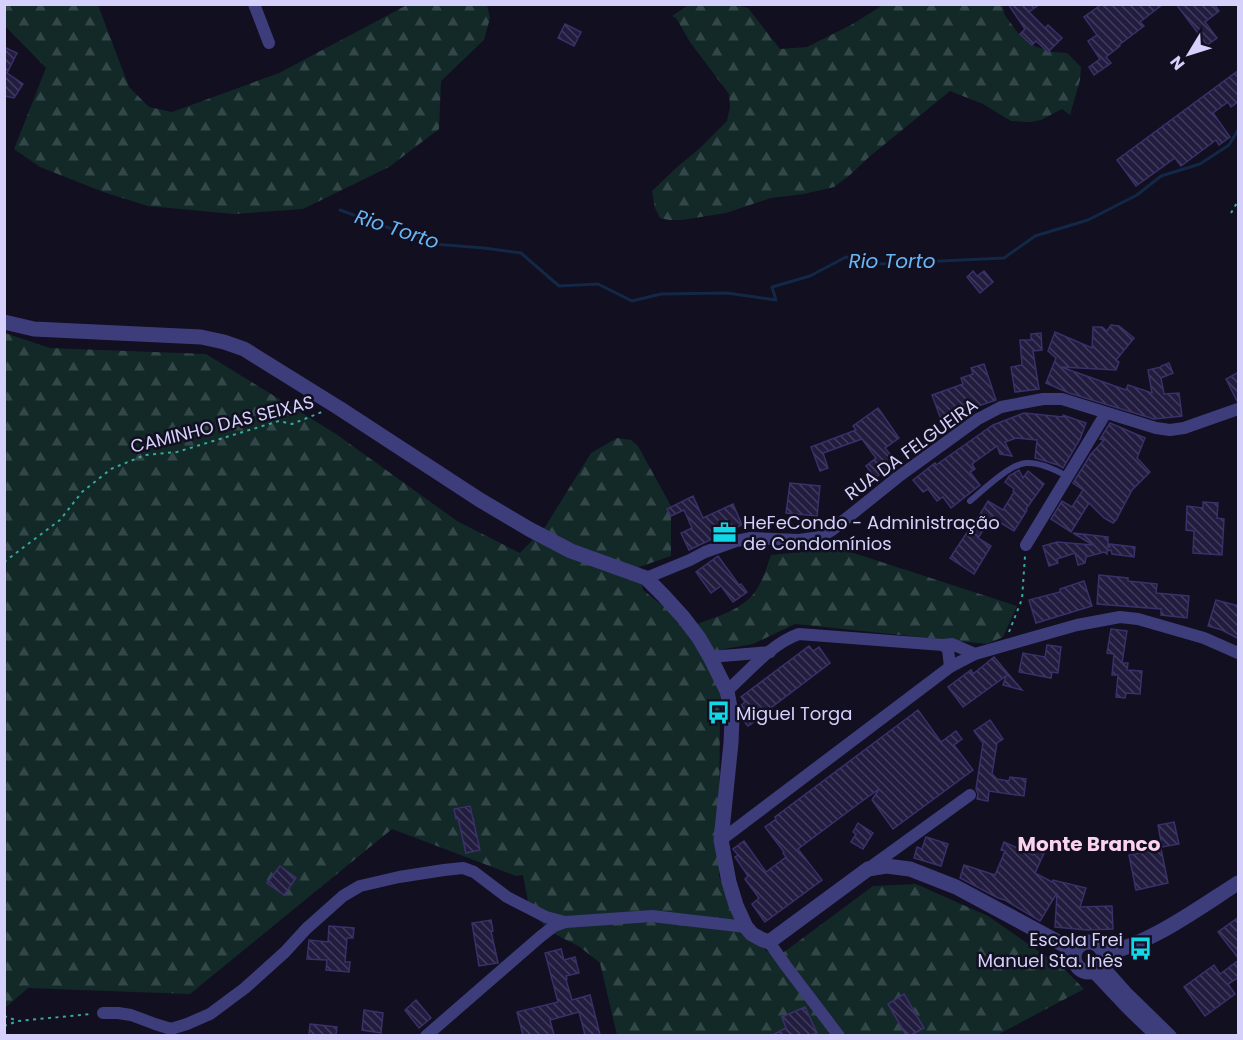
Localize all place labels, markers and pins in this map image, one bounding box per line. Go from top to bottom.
place label: HeFeCondo - Administração de Condomínios [743,510,1000,556]
office icon: HeFeCondo - Administração de Condomínios [712,519,738,545]
bus stop icon: Miguel Torga [705,700,731,726]
place label: Miguel Torga [736,701,852,726]
place label: Escola Frei Manuel Sta. Inês [978,927,1123,973]
bus stop icon: Escola Frei Manuel Sta. Inês [1128,936,1154,962]

